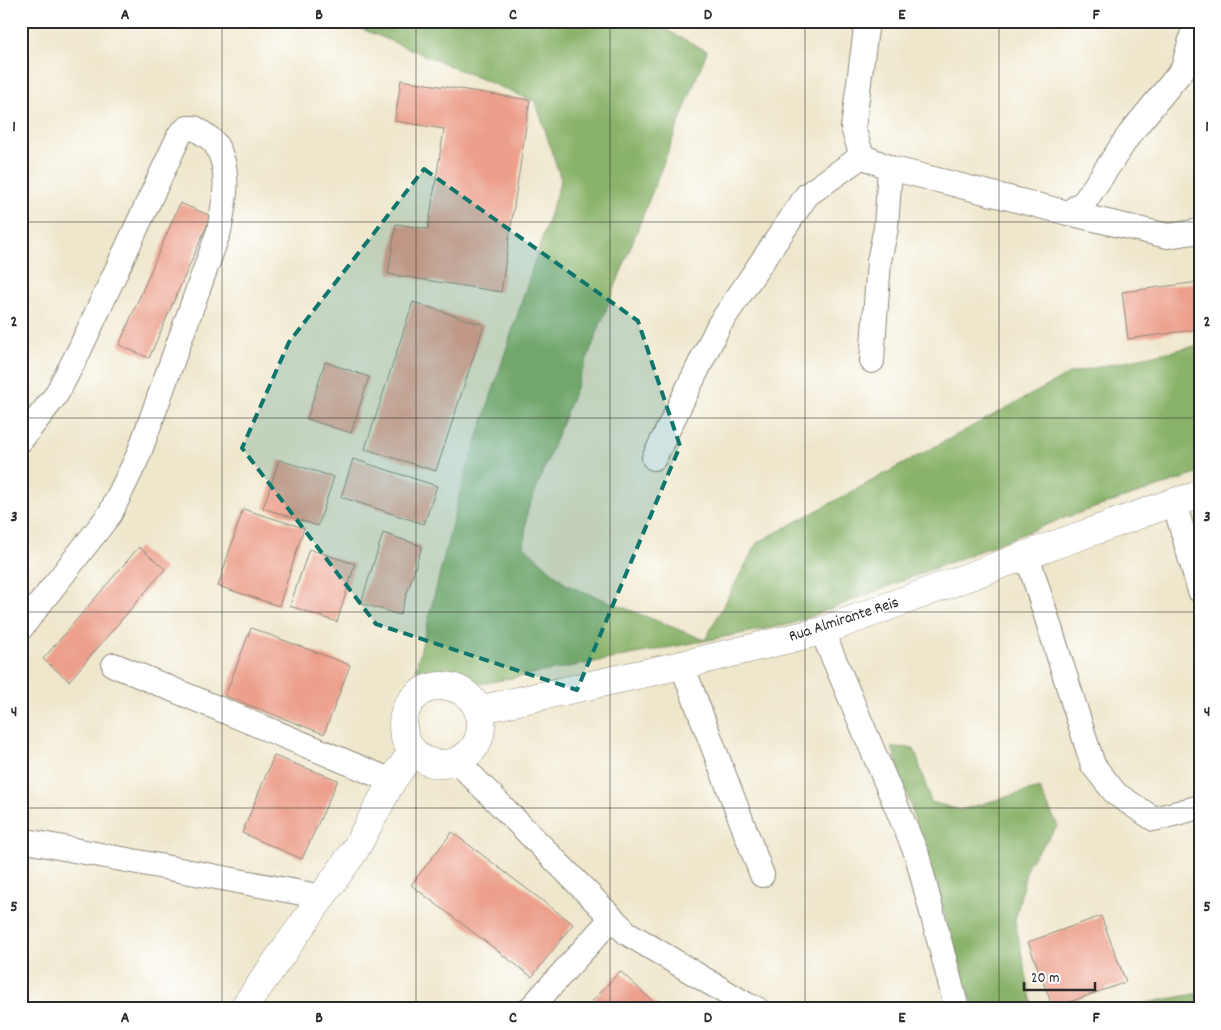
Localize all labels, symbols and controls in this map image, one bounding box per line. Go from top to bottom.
text: A [121,4,130,27]
text: B [315,4,323,27]
text: C [509,4,517,27]
text: D [704,4,713,27]
text: E [898,4,906,27]
text: F [1092,4,1100,27]
text: 1 [12,116,16,139]
text: 1 [1205,116,1209,139]
text: 2 [11,311,18,334]
text: 2 [1204,311,1211,334]
text: 3 [10,506,18,529]
text: 3 [1203,506,1211,529]
street label: Rua Almirante Reis [786,591,902,649]
text: 4 [11,701,17,724]
text: 4 [1204,701,1210,724]
text: 5 [10,896,18,919]
text: 5 [1203,896,1211,919]
scale bar [1024,960,1095,992]
text: 20 m [1031,968,1059,990]
text: A [121,1007,130,1030]
text: B [315,1007,323,1030]
text: C [509,1007,517,1030]
text: D [704,1007,713,1030]
text: E [898,1007,906,1030]
text: F [1092,1007,1100,1030]

